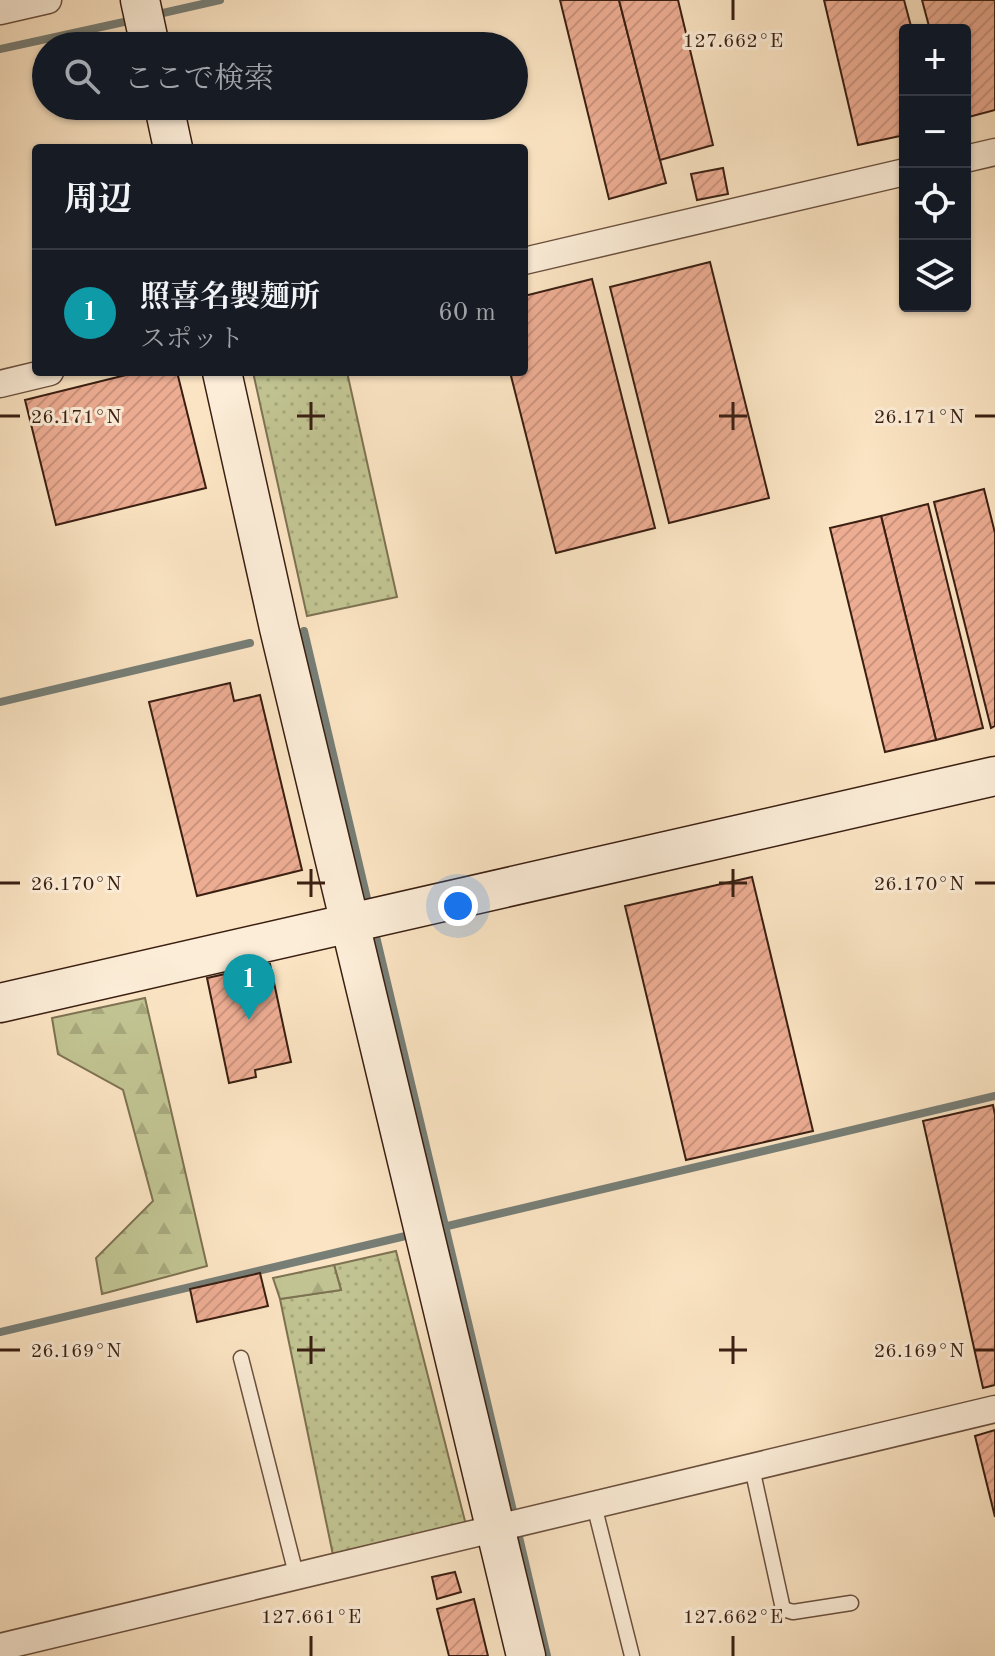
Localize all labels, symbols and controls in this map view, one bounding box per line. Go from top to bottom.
map controls [899,24,971,312]
button: + [899,24,971,96]
search box [32,32,528,120]
text: 127.662°E [683,32,783,52]
icon: search [60,54,104,98]
text: ここで検索 [124,65,274,95]
button: − [899,96,971,168]
button: locate [899,168,971,240]
text: 周辺 [64,184,132,218]
button: layers [899,240,971,312]
text: 照喜名製麺所 [140,283,320,313]
text: 1 [82,300,98,326]
text: 60 m [438,300,496,326]
text: スポット [140,327,244,353]
text: 26.171°N [31,408,121,428]
text: 26.171°N [874,408,964,428]
text: 26.170°N [31,875,121,895]
text: 26.170°N [874,875,964,895]
your location [438,886,478,926]
pin: 1 [223,954,275,1020]
text: 26.169°N [31,1342,121,1362]
text: 26.169°N [874,1342,964,1362]
text: 127.661°E [261,1608,361,1628]
text: 127.662°E [683,1608,783,1628]

